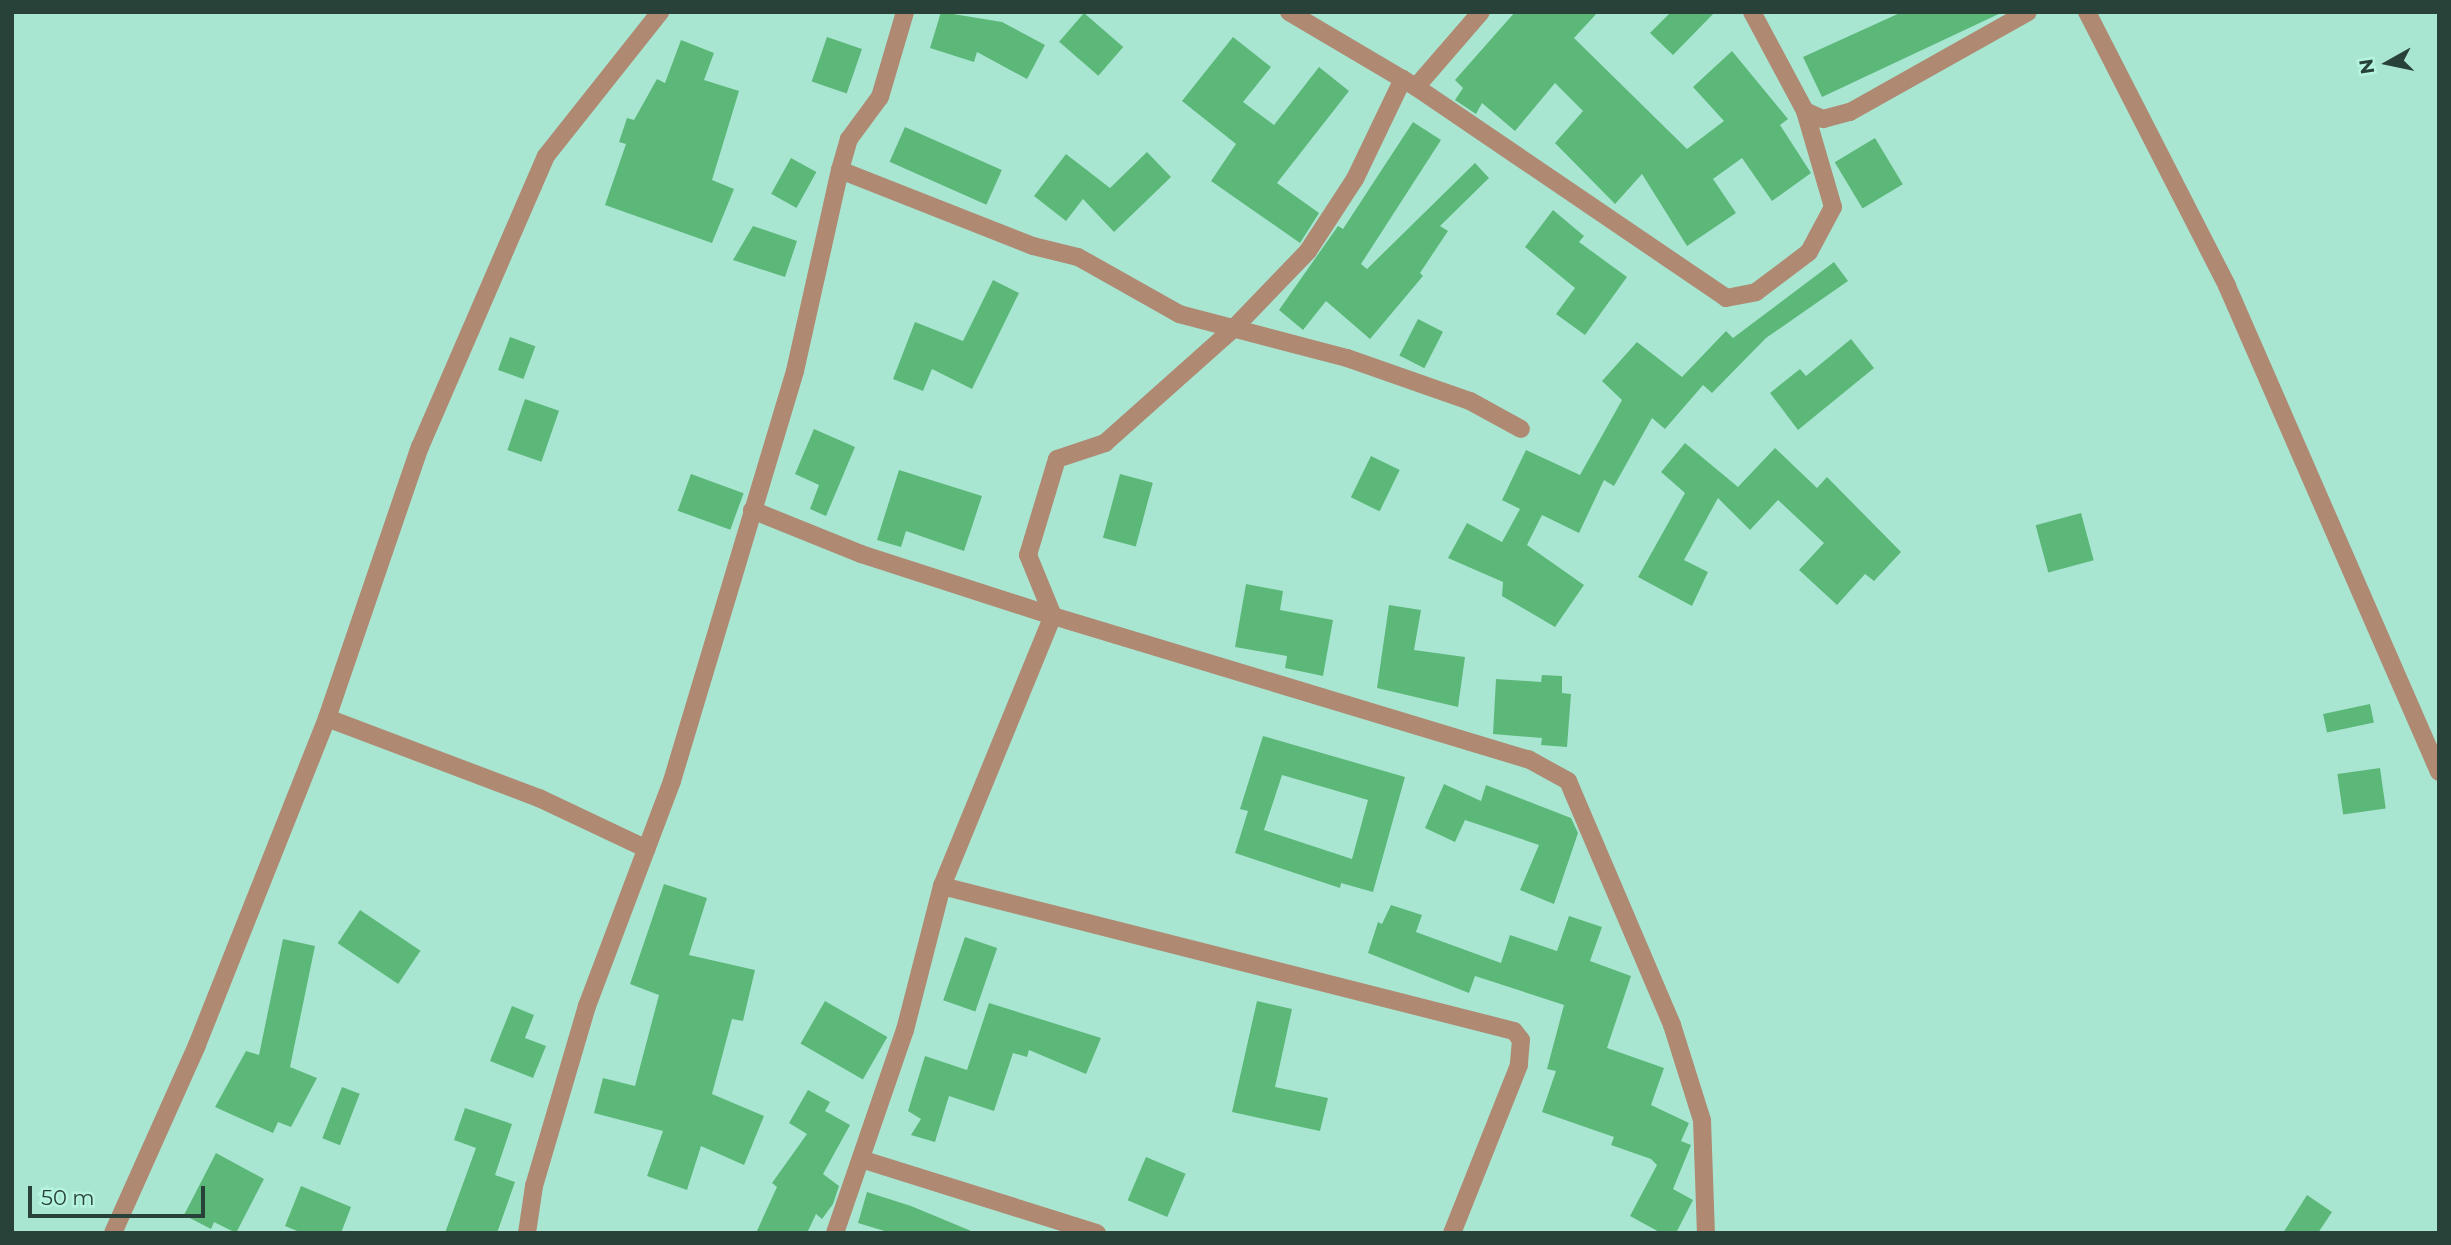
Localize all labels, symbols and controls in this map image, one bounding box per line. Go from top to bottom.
north arrow [2353,28,2423,98]
text: N [2354,57,2379,76]
scale bar [32,1172,208,1216]
text: 50 m [41,1185,95,1210]

